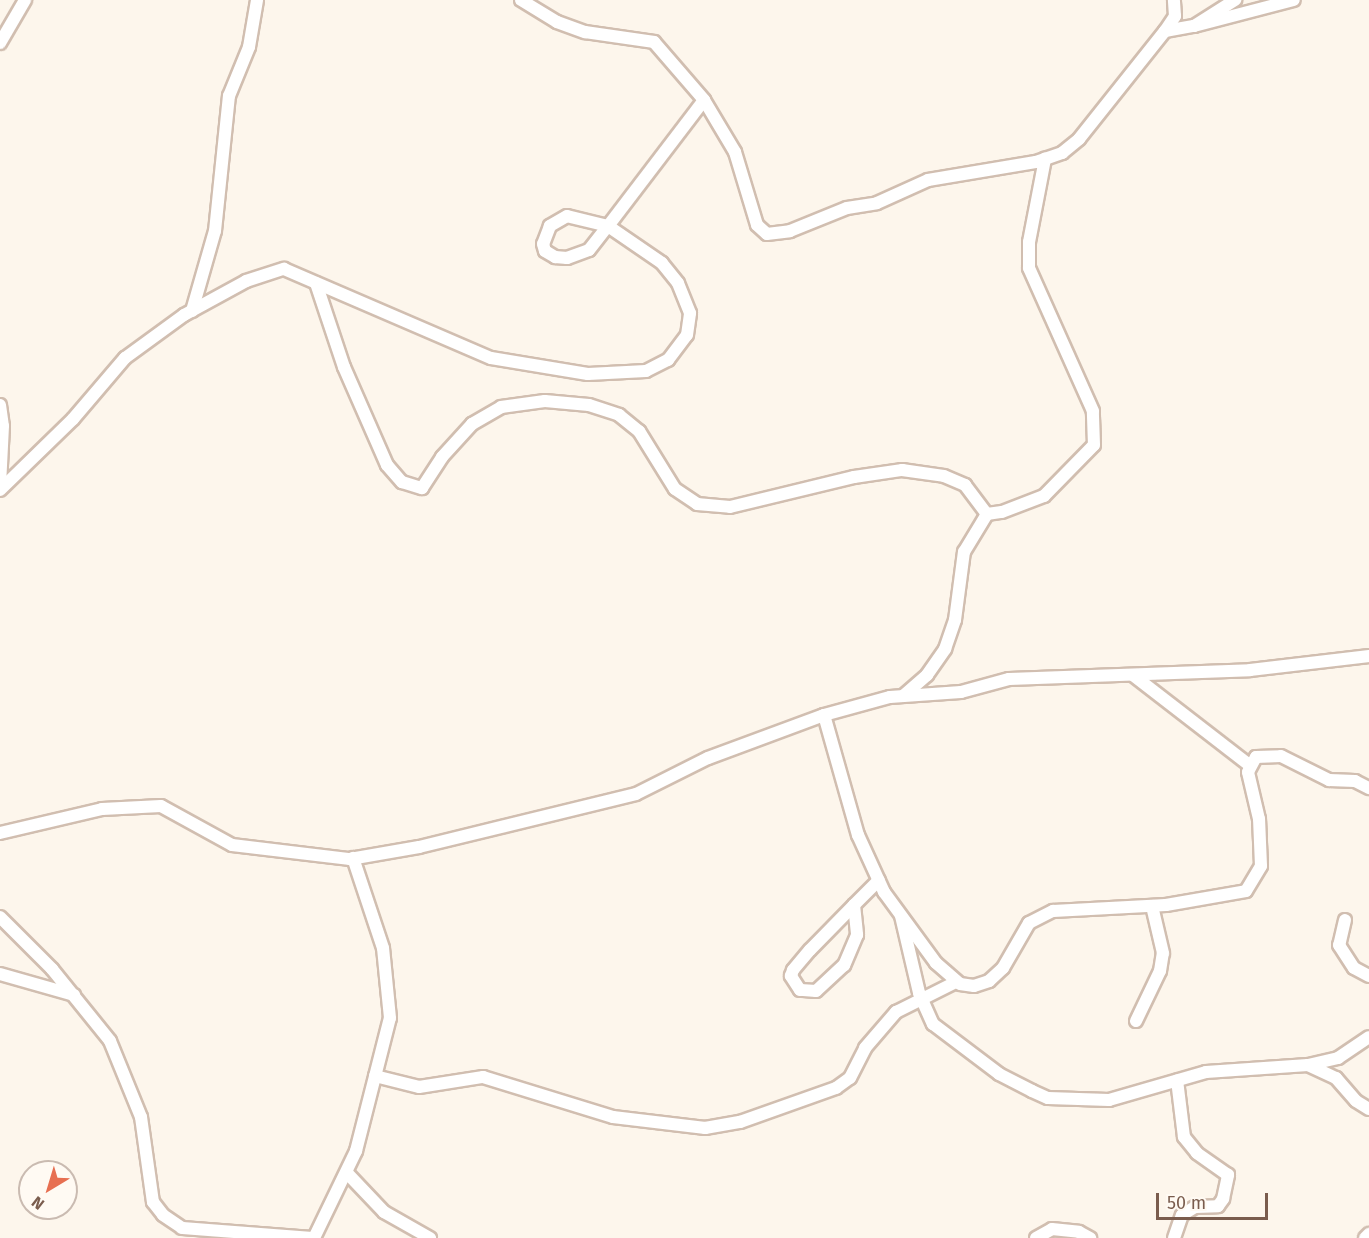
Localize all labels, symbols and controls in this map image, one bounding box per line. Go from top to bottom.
north arrow [18,1160,78,1220]
scale bar [1159,1181,1272,1219]
text: N [28,1192,48,1214]
text: 50 m [1167,1192,1206,1214]

